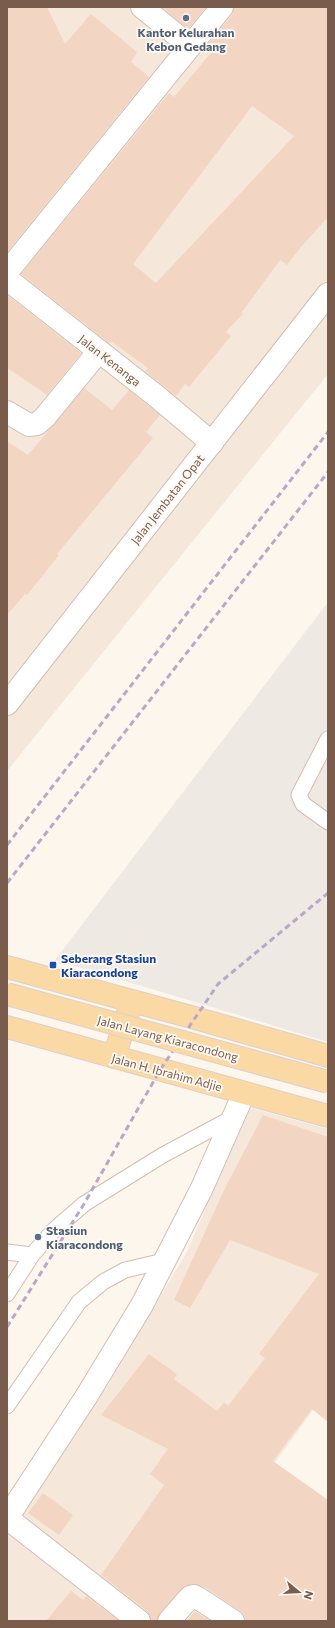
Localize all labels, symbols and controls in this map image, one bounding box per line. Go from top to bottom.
marker: Kantor Kelurahan Kebon Gedang [181,13,191,23]
place label: Kantor Kelurahan Kebon Gedang [138,25,234,53]
street label: Jalan Kenanga [76,331,144,389]
street label: Jalan Jembatan Opat [127,451,207,547]
place label: Seberang Stasiun Kiaracondong [61,951,156,979]
marker: Seberang Stasiun Kiaracondong [48,960,58,970]
street label: Jalan Layang Kiaracondong [96,1012,240,1065]
street label: Jalan H. Ibrahim Adjie [110,1050,224,1094]
place label: Stasiun Kiaracondong [46,1223,123,1251]
marker: Stasiun Kiaracondong [33,1232,43,1242]
north arrow [279,1572,319,1612]
text: N [302,1589,316,1601]

